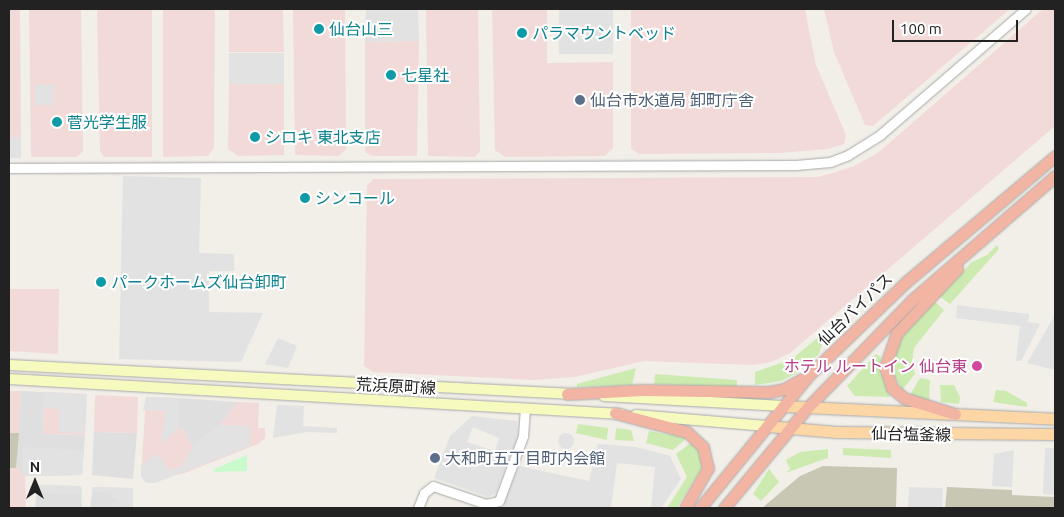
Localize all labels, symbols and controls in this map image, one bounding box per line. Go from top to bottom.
scale bar [894,10,1020,42]
place label: 仙台山三 [329,19,393,39]
text: 100 m [900,20,942,37]
marker: 仙台山三 [313,23,325,35]
place label: パラマウントベッド [532,23,676,43]
marker: パラマウントベッド [516,27,528,39]
place label: 七星社 [401,65,449,85]
marker: 七星社 [385,69,397,81]
place label: 仙台市水道局 卸町庁舎 [590,90,754,110]
marker: 仙台市水道局 卸町庁舎 [574,94,586,106]
place label: 菅光学生服 [67,112,147,132]
marker: 菅光学生服 [51,116,63,128]
place label: シロキ 東北支店 [265,127,381,147]
marker: シロキ 東北支店 [249,131,261,143]
place label: シンコール [315,188,395,208]
marker: シンコール [299,192,311,204]
street label: 仙台バイパス [814,269,896,349]
place label: パークホームズ仙台卸町 [111,272,287,292]
marker: パークホームズ仙台卸町 [95,276,107,288]
place label: ホテル ルートイン 仙台東 [784,356,967,376]
marker: ホテル ルートイン 仙台東 [971,360,983,372]
street label: 荒浜原町線 [356,374,436,398]
street label: 仙台塩釜線 [871,424,951,444]
place label: 大和町五丁目町内会館 [445,448,605,468]
marker: 大和町五丁目町内会館 [429,452,441,464]
north arrow [10,457,60,507]
text: N [30,459,40,475]

